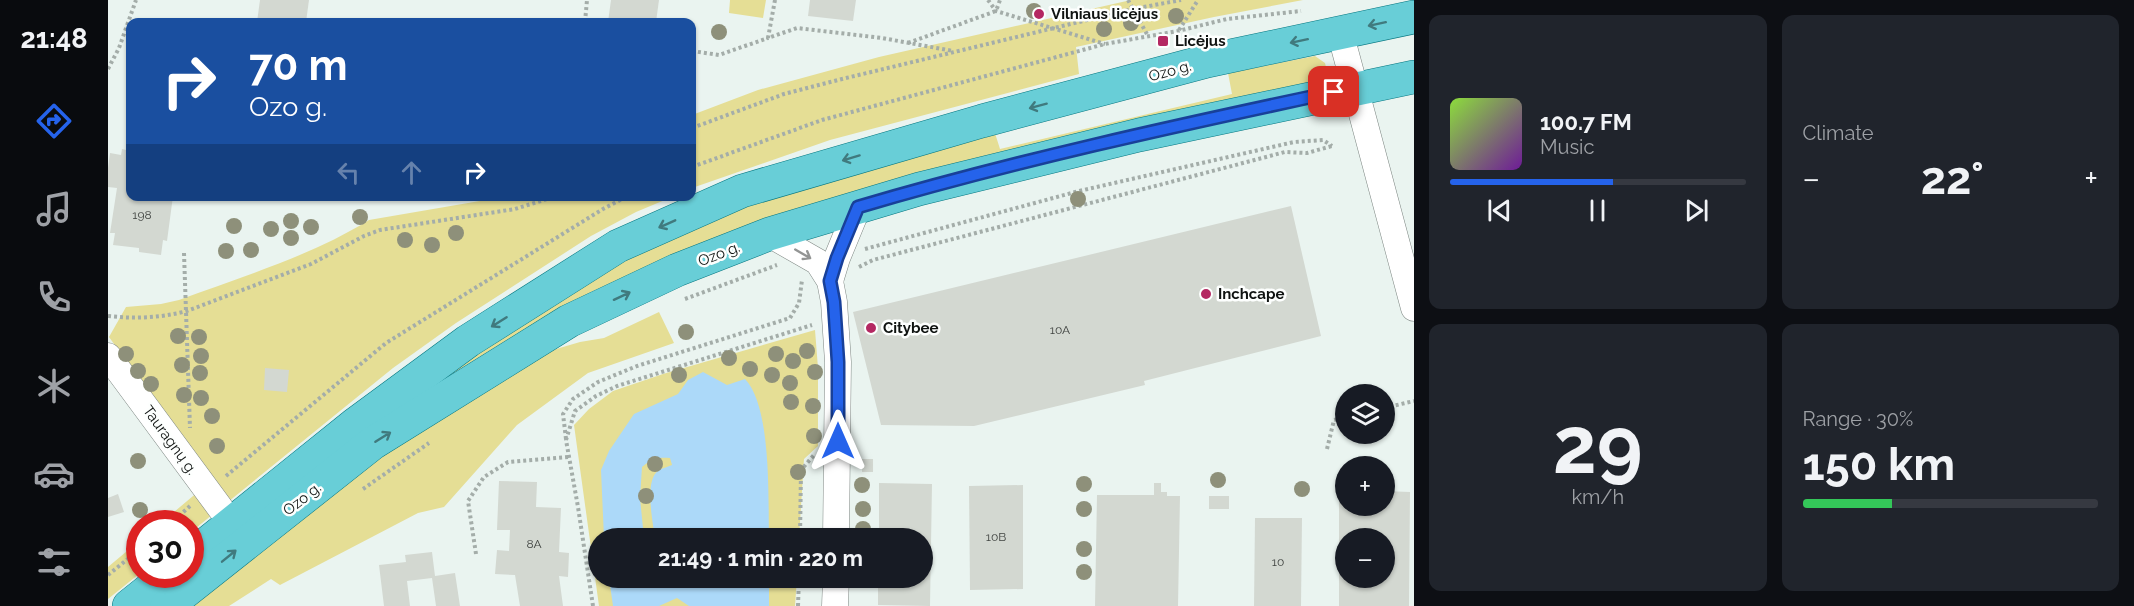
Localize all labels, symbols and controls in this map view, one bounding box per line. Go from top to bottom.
place label: Vilniaus licėjus [1051,5,1158,23]
marker: Vilniaus licėjus [1032,7,1046,21]
one-way arrow [1368,19,1387,30]
text: 21:48 [21,23,87,54]
place label: Licėjus [1175,32,1226,50]
marker: Licėjus [1156,34,1170,48]
one-way arrow [1289,36,1309,47]
text: 70 m [249,41,348,90]
icon: right [150,42,228,120]
street label: Ozo g. [1147,57,1193,85]
pin [1308,66,1359,117]
icon: arrive [1317,75,1350,108]
text: Ozo g. [249,91,327,122]
icon: directions [33,100,75,142]
one-way arrow [1029,101,1048,112]
text: 100.7 FM [1540,109,1632,135]
text: Climate [1803,121,1874,145]
text: Music [1540,135,1594,159]
text: 22° [1921,152,1984,205]
one-way arrow [841,153,860,164]
icon: left [332,156,365,189]
icon: ahead [395,156,428,189]
icon: right [458,156,491,189]
text: − [1803,159,1820,198]
text: + [2084,159,2098,198]
icon: music [33,188,75,230]
icon: previous [1483,194,1516,227]
icon: pause [1581,194,1614,227]
icon: next [1680,194,1713,227]
house number: 198 [132,208,152,222]
one-way arrow [659,219,677,230]
street label: Ozo g. [696,238,742,270]
one-way arrow [794,248,811,260]
icon: phone [33,276,75,318]
place label: Inchcape [1218,285,1284,303]
marker: Inchcape [1199,287,1213,301]
one-way arrow [612,290,630,302]
one-way arrow [491,316,508,328]
place label: Citybee [883,319,939,337]
marker: Citybee [864,321,878,335]
house number: 10A [1050,323,1070,337]
icon: climate [33,365,75,407]
map controls [1335,384,1395,588]
button: layers [1335,384,1395,444]
text: 29 [1553,400,1643,491]
street label: Tauragnų g. [139,402,201,478]
text: Range · 30% [1803,407,1913,431]
position arrow [806,409,870,473]
one-way arrow [375,430,392,443]
text: 150 km [1803,438,1955,491]
icon: car [33,453,75,495]
button: + [1335,456,1395,516]
street label: Ozo g. [279,479,325,519]
text: km/h [1571,485,1624,509]
speed limit sign: 30 [126,510,204,588]
button: − [1335,528,1395,588]
house number: 10B [986,530,1006,544]
house number: 8A [526,537,542,551]
icon: filters [33,541,75,583]
text: 21:49 · 1 min · 220 m [658,545,863,571]
one-way arrow [221,550,237,563]
house number: 10 [1272,555,1284,569]

